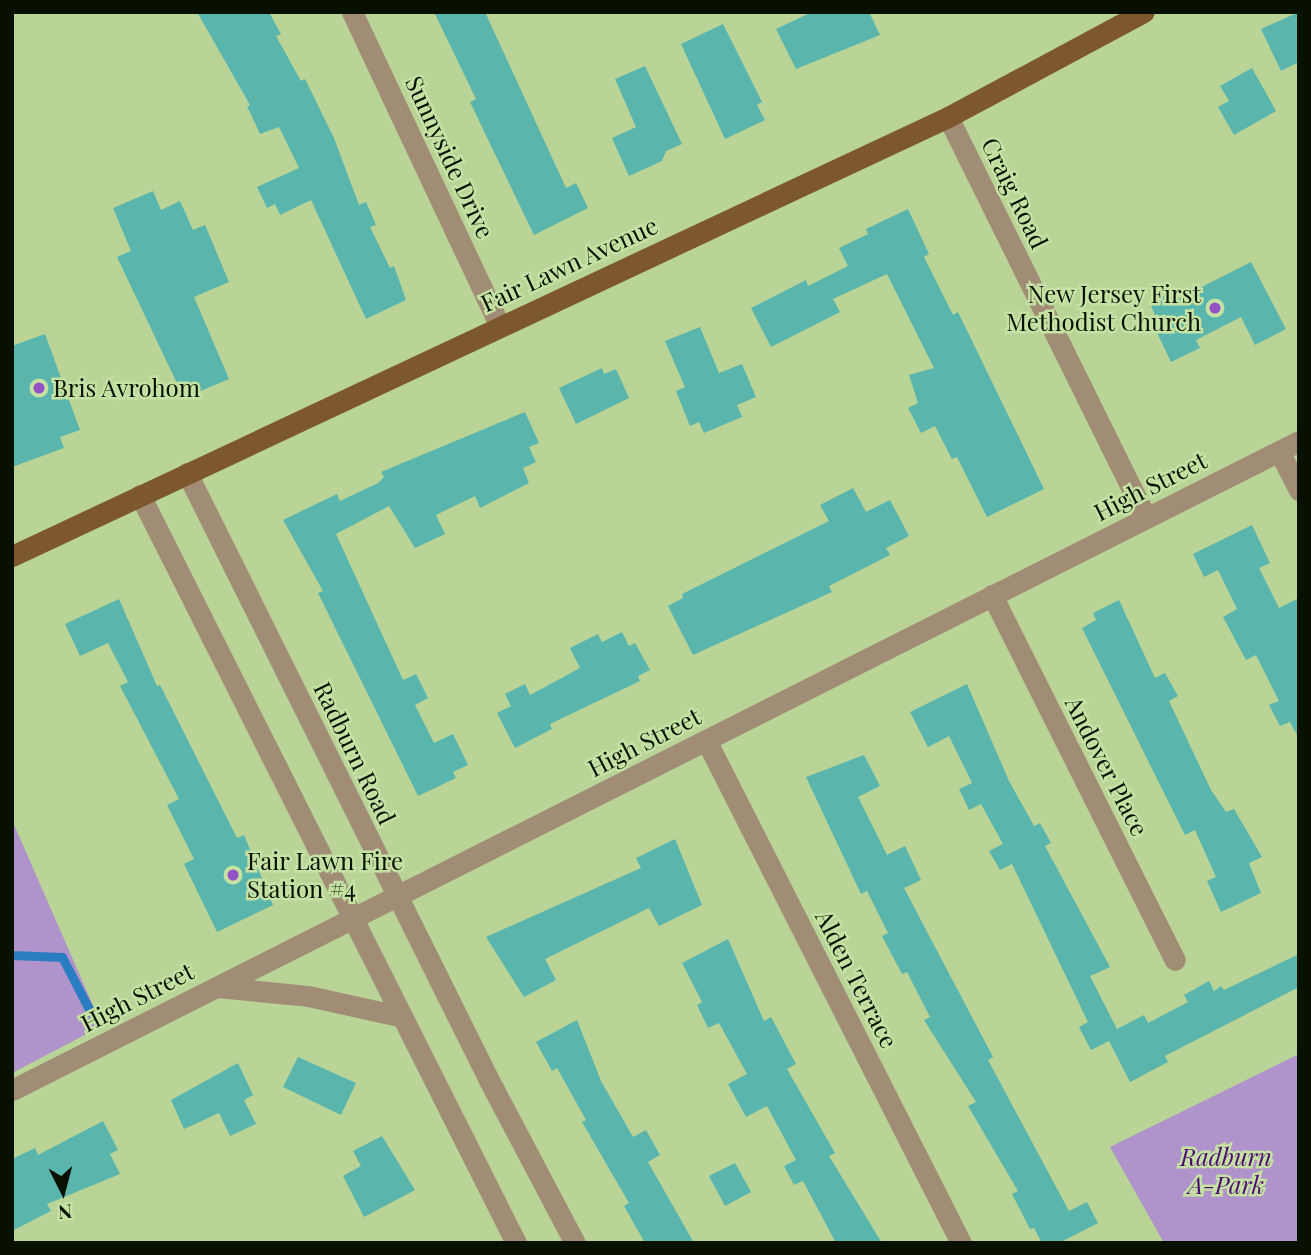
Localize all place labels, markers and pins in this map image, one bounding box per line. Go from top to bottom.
place label: New Jersey First Methodist Church [1006,280,1201,336]
marker: New Jersey First Methodist Church [1207,300,1223,316]
place label: Bris Avrohom [53,374,201,402]
marker: Bris Avrohom [31,380,47,396]
place label: Fair Lawn Fire Station #4 [247,847,404,903]
marker: Fair Lawn Fire Station #4 [225,867,241,883]

